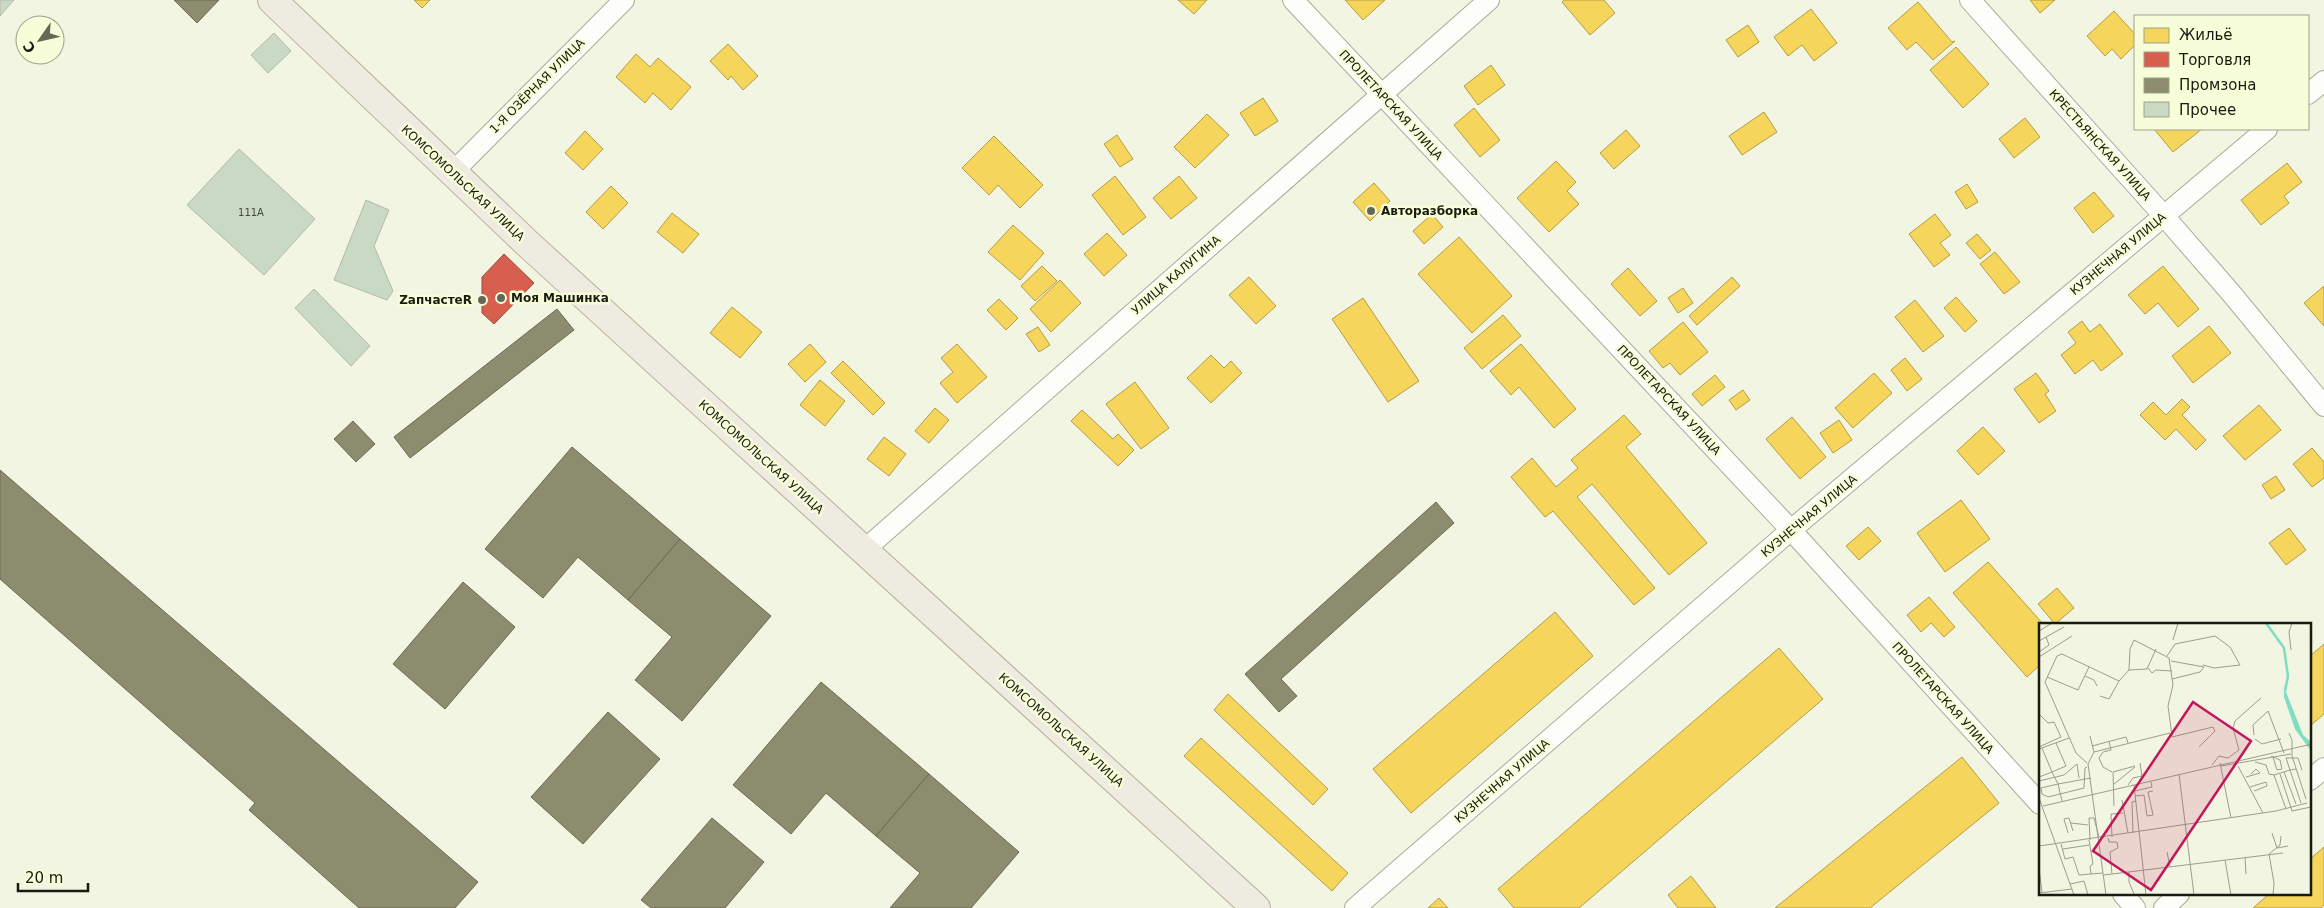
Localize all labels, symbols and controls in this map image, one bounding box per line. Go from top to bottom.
north arrow [15,15,65,65]
legend [2134,15,2309,130]
text: Жильё [2179,26,2233,44]
street label: 1-Я ОЗЁРНАЯ УЛИЦА [486,34,588,136]
text: С [20,39,39,56]
street label: ПРОЛЕТАРСКАЯ УЛИЦА [1336,47,1446,163]
text: Торговля [2178,51,2251,69]
text: Промзона [2179,76,2256,94]
street label: КРЕСТЬЯНСКАЯ УЛИЦА [2046,87,2154,204]
text: Прочее [2179,101,2236,119]
street label: КОМСОМОЛЬСКАЯ УЛИЦА [399,122,528,244]
place label: Авторазборка [1381,204,1478,218]
marker: Авторазборка [1365,205,1377,217]
house number: 111А [238,207,264,218]
street label: КУЗНЕЧНАЯ УЛИЦА [2067,209,2169,298]
street label: УЛИЦА КАЛУГИНА [1129,232,1224,317]
place label: Моя Машинка [511,291,609,305]
marker: Моя Машинка [495,292,507,304]
place label: ZапчастеR [399,293,472,307]
marker: ZапчастеR [476,294,488,306]
street label: ПРОЛЕТАРСКАЯ УЛИЦА [1614,342,1724,458]
street label: КОМСОМОЛЬСКАЯ УЛИЦА [696,397,827,517]
street label: КУЗНЕЧНАЯ УЛИЦА [1758,471,1860,560]
inset map [2039,623,2312,896]
street label: ПРОЛЕТАРСКАЯ УЛИЦА [1889,639,1997,757]
street label: КОМСОМОЛЬСКАЯ УЛИЦА [996,670,1127,790]
street label: КУЗНЕЧНАЯ УЛИЦА [1452,736,1553,826]
scale bar [18,860,88,892]
text: 20 m [25,869,63,887]

